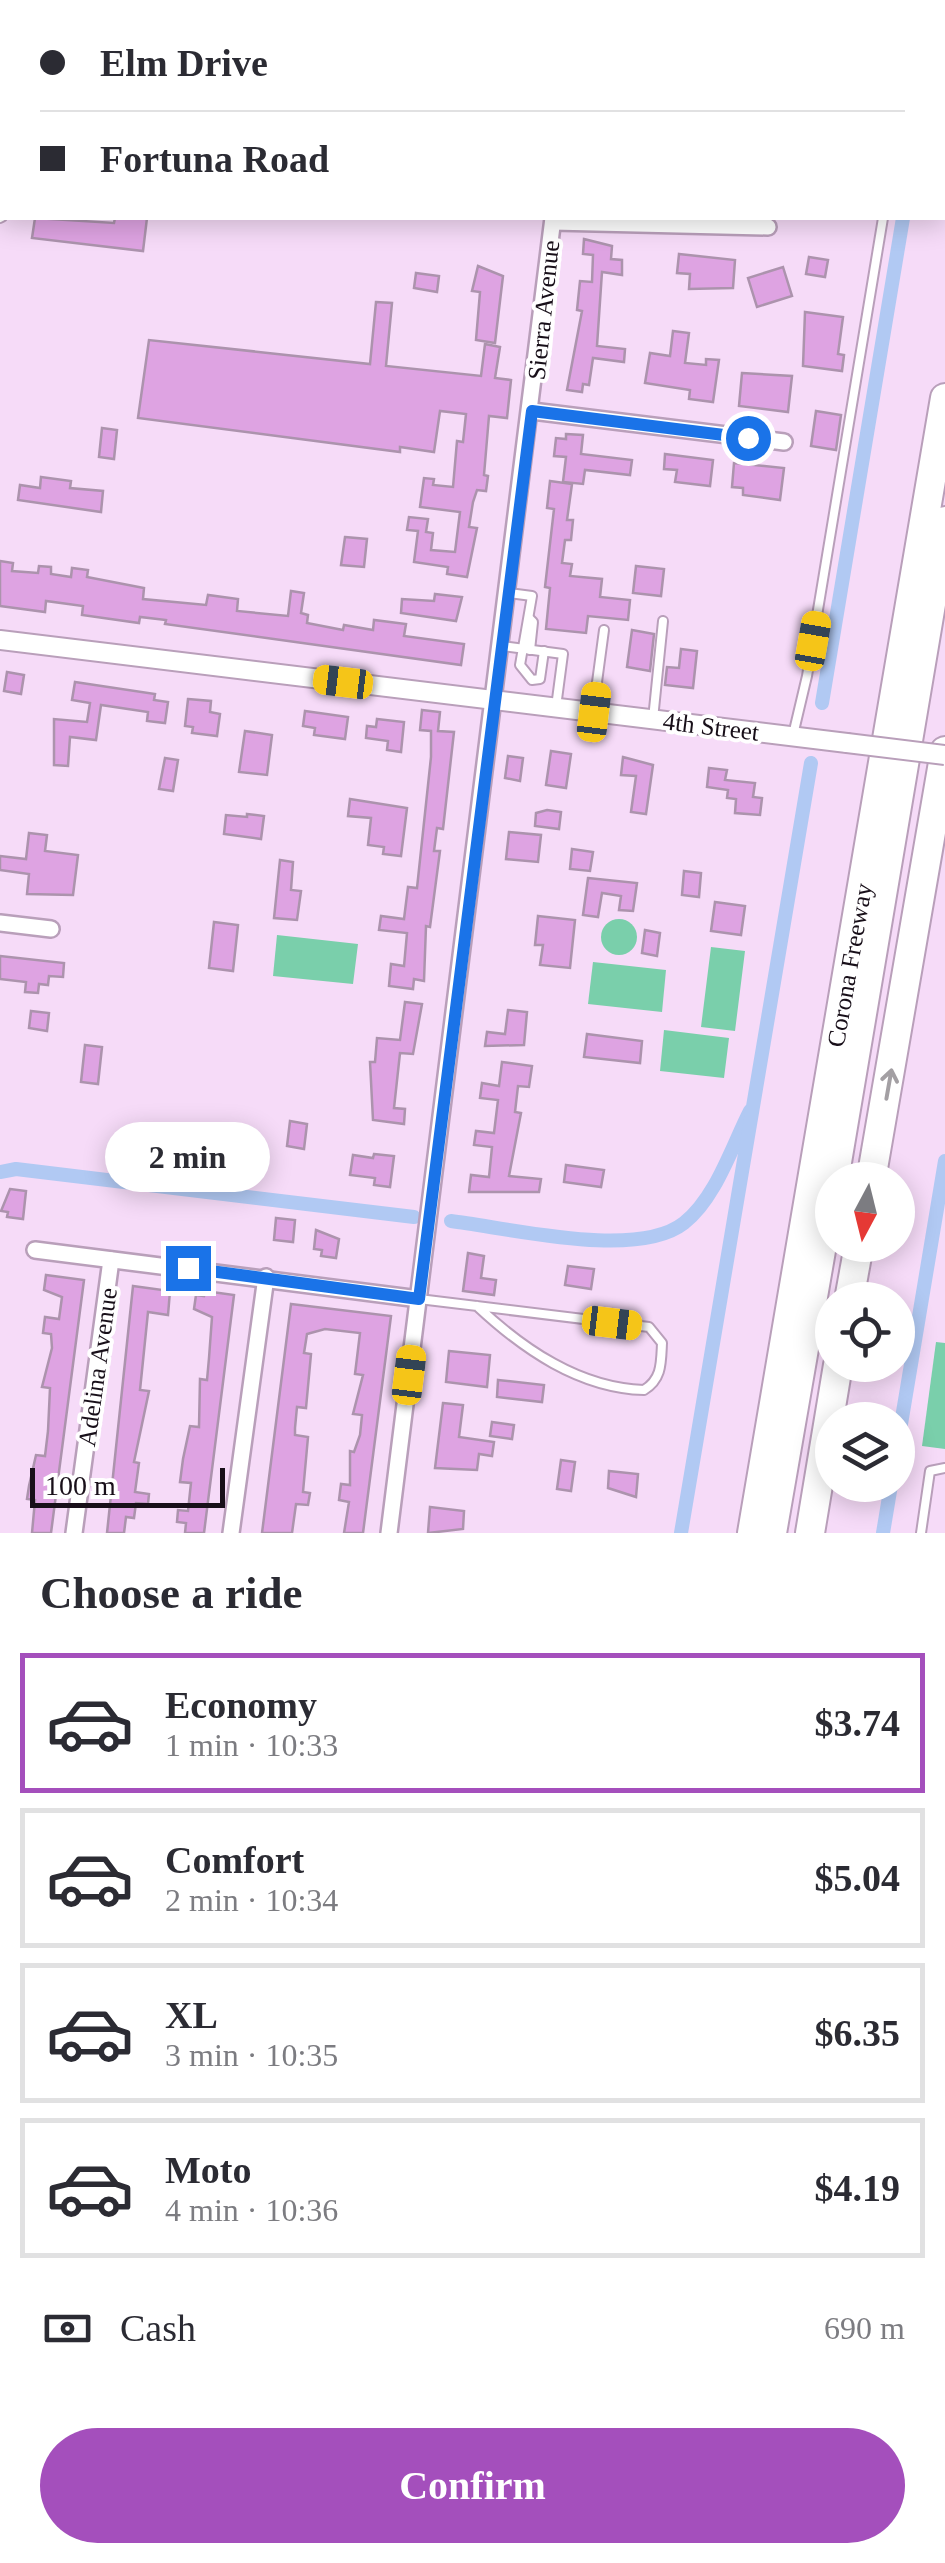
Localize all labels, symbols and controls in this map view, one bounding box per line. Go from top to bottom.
text: Elm Drive [100,42,268,84]
text: Fortuna Road [100,138,329,180]
street label: Sierra Avenue [523,239,564,381]
route start [726,416,771,461]
car [793,609,833,673]
car [311,663,375,701]
car [575,680,613,744]
street label: 4th Street [661,707,761,746]
street label: Corona Freeway [822,881,877,1049]
one-way arrow [880,1068,899,1101]
callout: 2 min [106,1123,270,1193]
text: 2 min [149,1139,226,1175]
north arrow [815,1162,915,1262]
map controls [815,1162,915,1502]
route end [166,1246,211,1291]
button: locate [815,1282,915,1382]
street label: Adelina Avenue [73,1286,122,1448]
car [580,1304,644,1342]
car [390,1343,428,1407]
button: layers [815,1402,915,1502]
scale bar [30,1463,225,1508]
text: 100 m [45,1470,116,1501]
text: Choose a ride [40,1568,303,1618]
icon: car [45,1678,135,1768]
text: Economy [165,1684,317,1726]
text: $3.74 [815,1702,900,1744]
text: 1 min · 10:33 [165,1727,338,1763]
icon: car [45,1833,135,1923]
text: Comfort [165,1839,304,1881]
text: $5.04 [815,1857,900,1899]
text: 2 min · 10:34 [165,1882,338,1918]
icon: car [45,1988,135,2078]
text: XL [165,1994,218,2036]
text: $6.35 [815,2012,900,2054]
text: 3 min · 10:35 [165,2037,338,2073]
icon: car [45,2143,135,2233]
text: Moto [165,2149,252,2191]
text: $4.19 [815,2167,900,2209]
text: 4 min · 10:36 [165,2192,338,2228]
icon: cash [40,2301,95,2356]
text: Cash [120,2307,196,2349]
text: 690 m [824,2310,905,2346]
button: Confirm [40,2428,905,2543]

